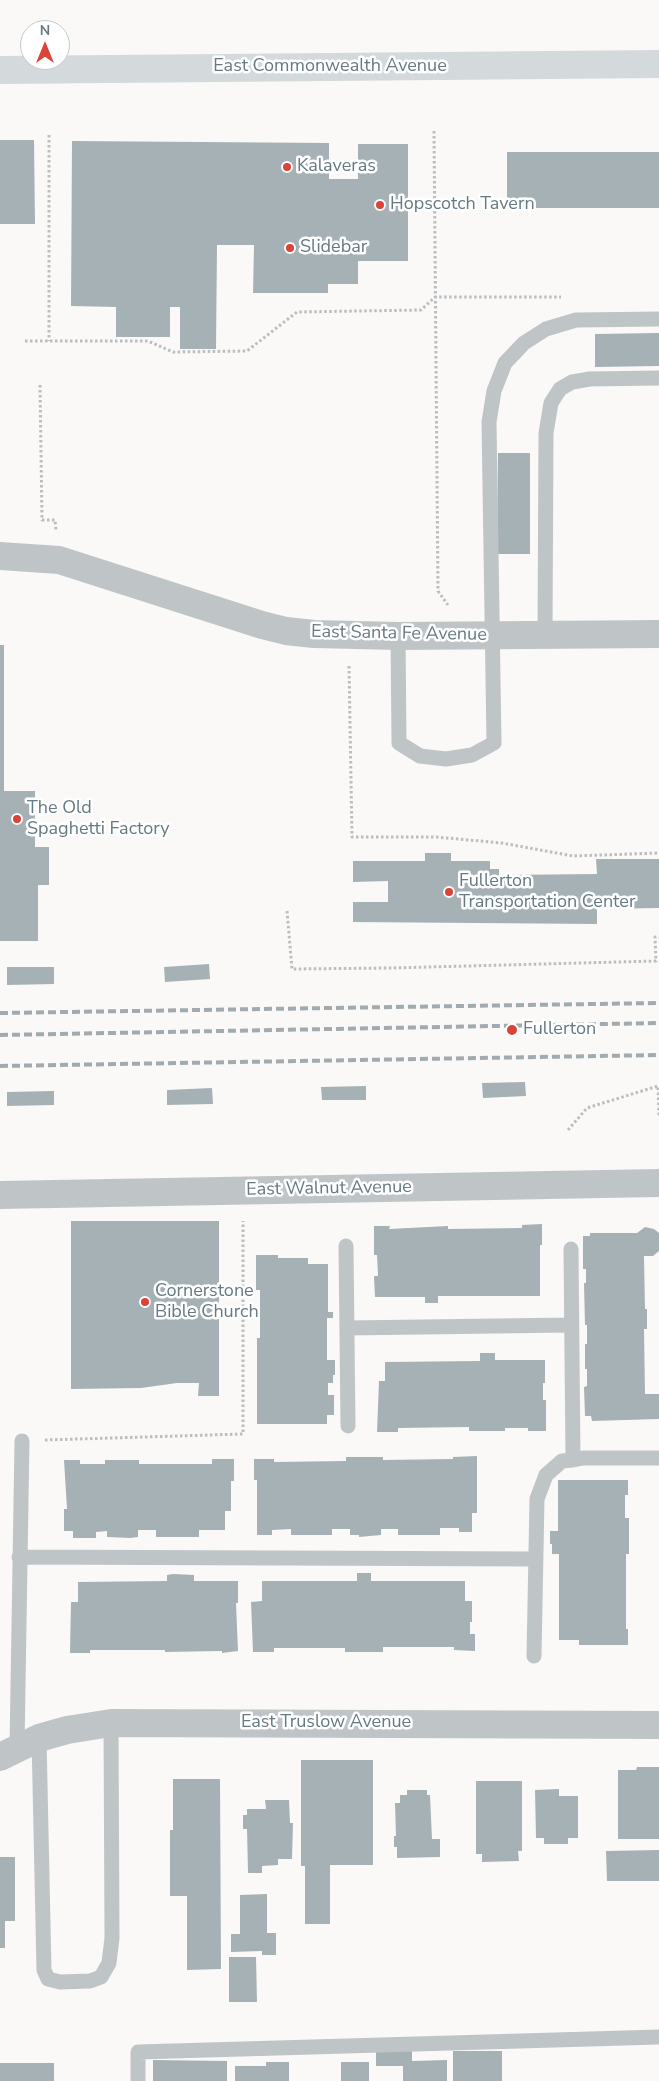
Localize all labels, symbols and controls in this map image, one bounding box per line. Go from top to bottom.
north arrow [20,20,70,70]
text: N [40,21,50,40]
street label: East Commonwealth Avenue [213,56,447,78]
place label: Kalaveras [297,156,376,178]
marker: Kalaveras [281,161,293,173]
place label: Hopscotch Tavern [390,194,535,216]
marker: Hopscotch Tavern [374,199,386,211]
place label: Slidebar [300,237,367,259]
marker: Slidebar [284,242,296,254]
street label: East Santa Fe Avenue [311,622,487,646]
place label: The Old Spaghetti Factory [27,798,169,841]
marker: The Old Spaghetti Factory [11,813,23,825]
place label: Fullerton Transportation Center [459,871,635,914]
marker: Fullerton Transportation Center [443,886,455,898]
place label: Fullerton [523,1019,596,1041]
marker: Fullerton [505,1023,519,1037]
street label: East Walnut Avenue [246,1177,412,1201]
place label: Cornerstone Bible Church [155,1281,259,1324]
marker: Cornerstone Bible Church [139,1296,151,1308]
street label: East Truslow Avenue [241,1712,411,1734]

